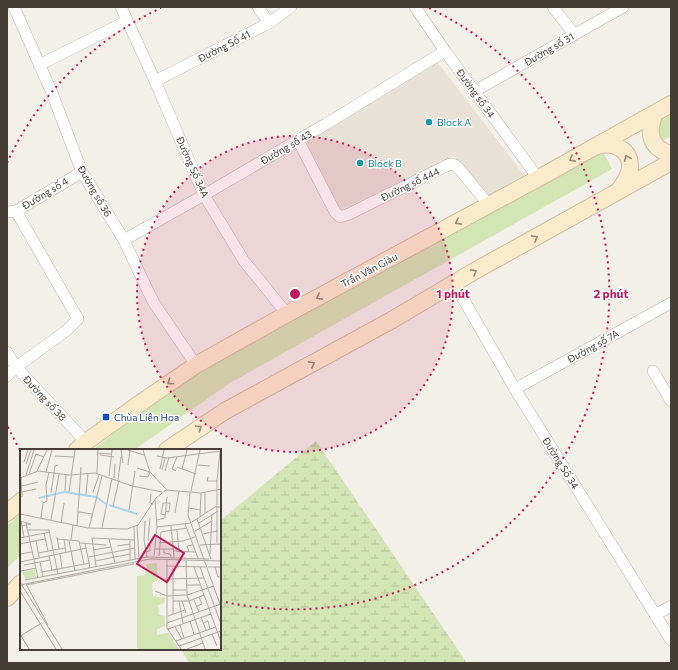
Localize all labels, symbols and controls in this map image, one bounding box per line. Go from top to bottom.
street label: Đường Số 41 [195,28,252,65]
street label: Đường số 31 [521,30,576,69]
street label: Đường số 34 [454,66,498,120]
place label: Block A [437,116,471,128]
marker: Block A [424,117,434,127]
street label: Đường số 43 [257,127,314,167]
street label: Đường Số 34A [174,134,212,199]
one-way arrow [623,154,631,161]
one-way arrow [569,155,577,162]
place label: Block B [368,157,402,169]
marker: Block B [355,158,365,168]
street label: Đường số 36 [75,162,115,219]
street label: Đường số 444 [378,165,441,204]
street label: Đường số 4 [19,175,70,212]
one-way arrow [455,217,463,224]
one-way arrow [531,235,538,242]
street label: Trần Văn Giàu [339,250,399,290]
one-way arrow [469,270,477,277]
text: 1 phút [436,286,470,300]
text: 2 phút [593,286,629,300]
centre of rings [288,287,302,301]
one-way arrow [316,292,324,299]
street label: Đường số 7A [564,327,621,366]
one-way arrow [308,361,315,368]
street label: Đường số 38 [20,372,69,423]
one-way arrow [168,378,175,385]
place label: Chùa Liên Hoa [114,411,179,423]
marker: Chùa Liên Hoa [101,412,111,422]
one-way arrow [195,425,202,433]
street label: Đường Số 34 [540,434,582,491]
inset map [20,449,221,650]

